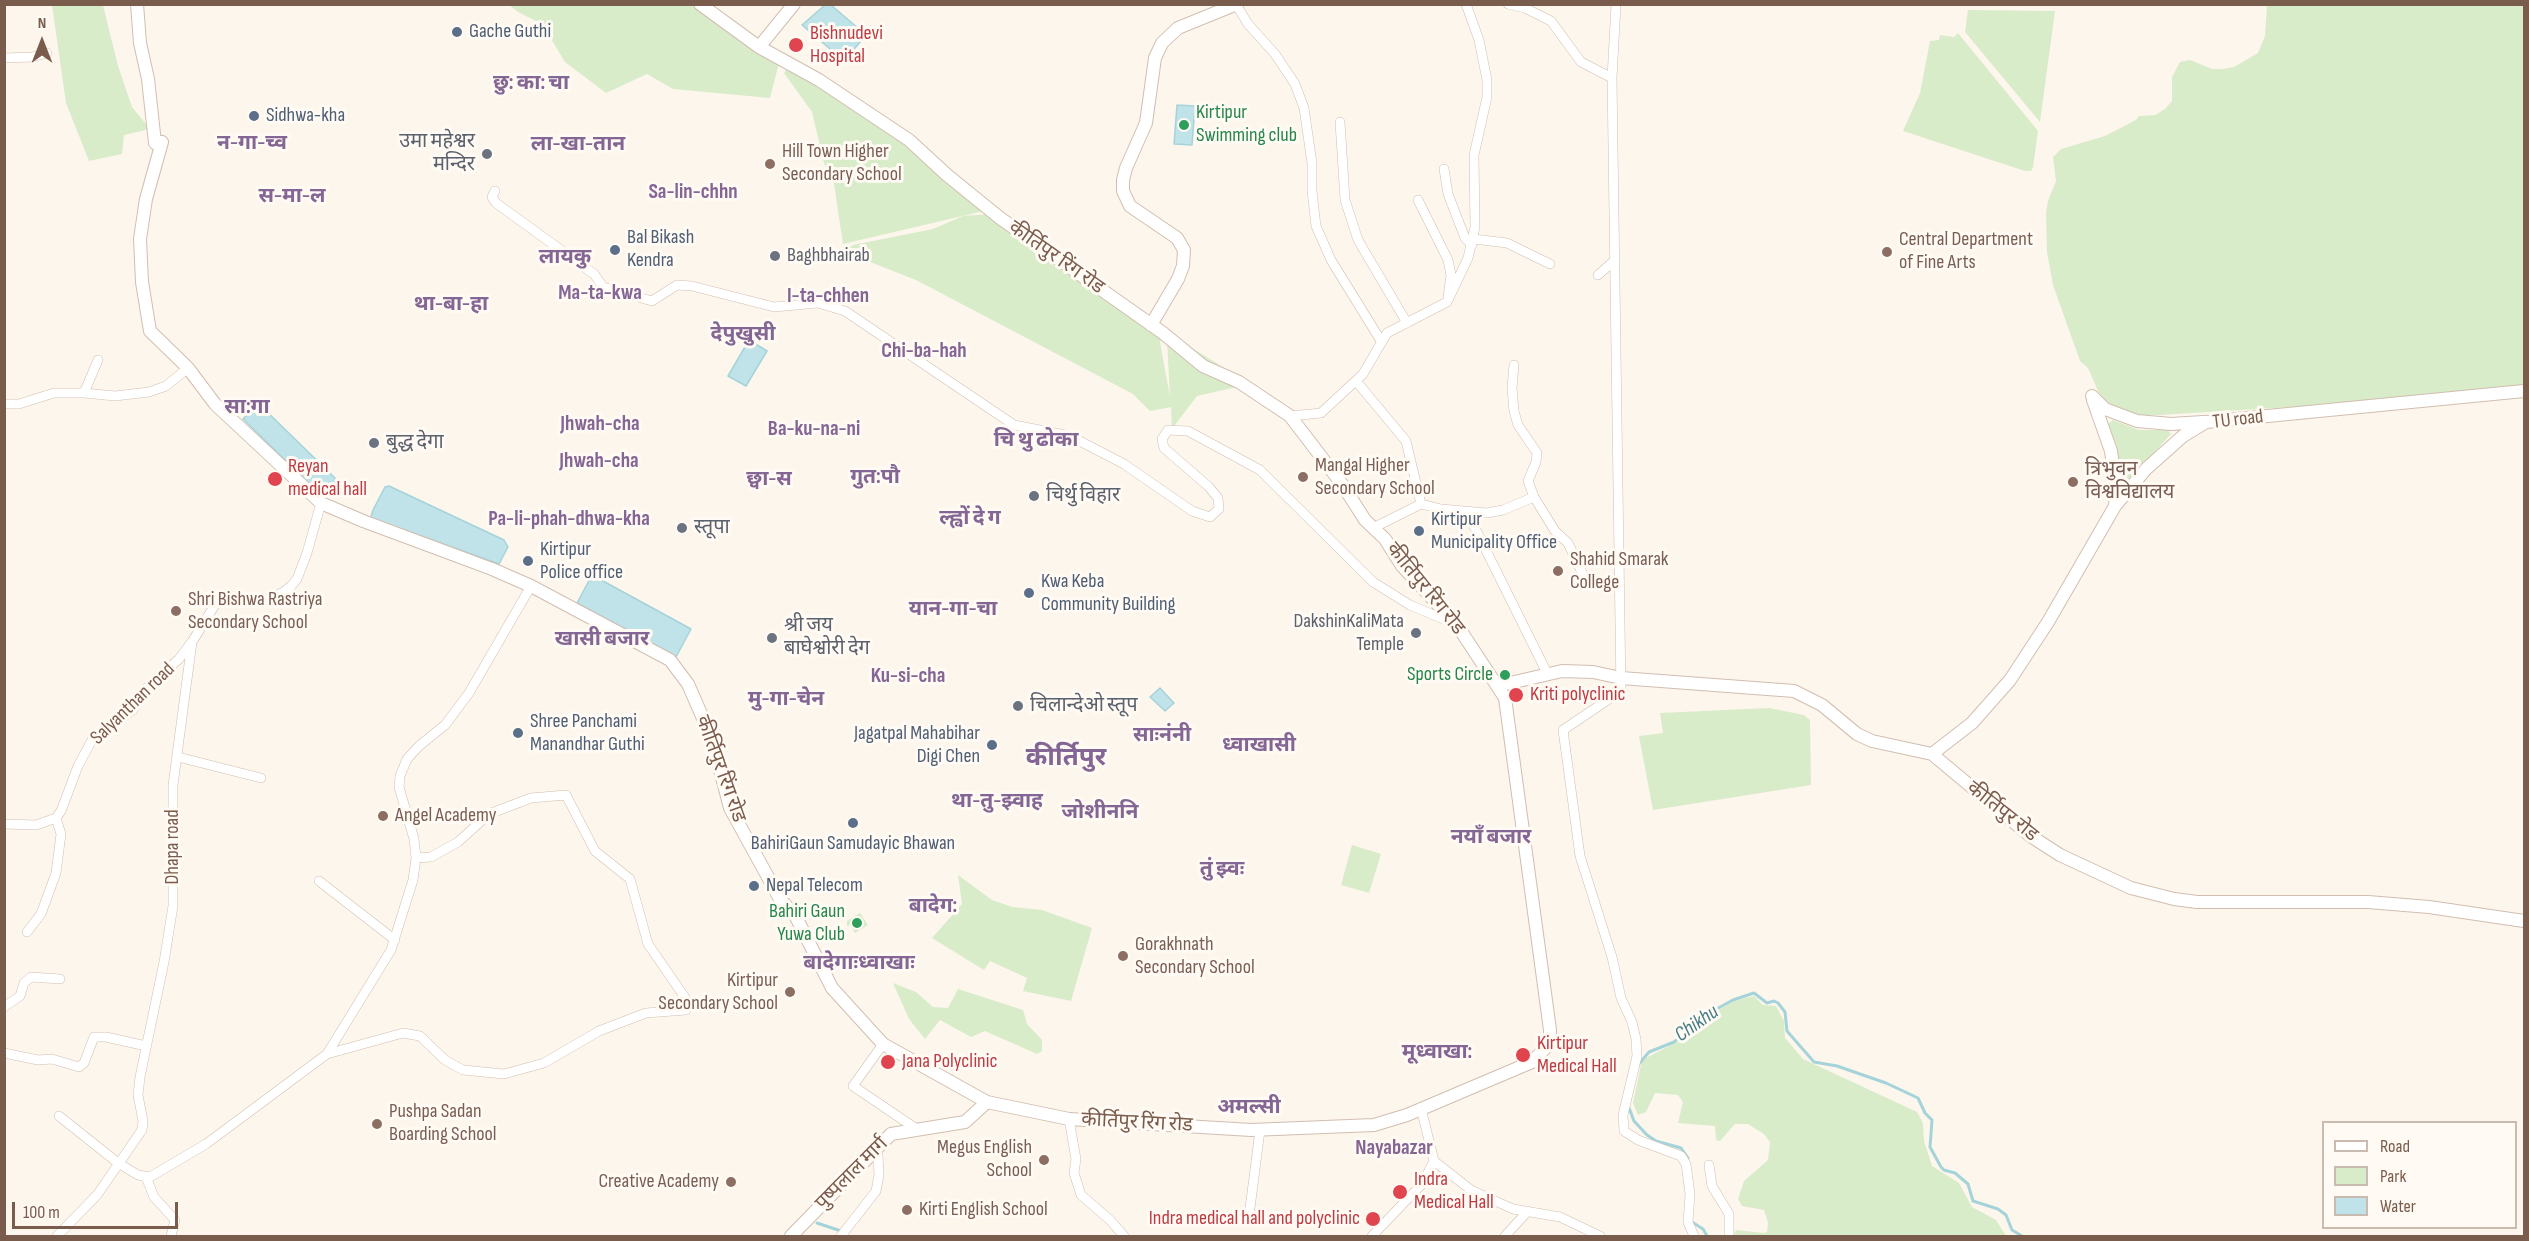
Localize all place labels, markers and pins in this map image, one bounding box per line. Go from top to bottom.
place label: Gache Guthi [469,20,551,44]
place label: Bishnudevi Hospital [810,22,883,69]
marker: Gache Guthi [450,25,464,39]
marker: Bishnudevi Hospital [787,36,805,54]
place label: Kirtipur Swimming club [1196,101,1297,148]
place label: Sidhwa-kha [266,104,345,128]
marker: Sidhwa-kha [247,109,261,123]
marker: Kirtipur Swimming club [1177,118,1191,132]
place label: उमा महेश्वर मन्दिर [399,130,475,177]
place label: Hill Town Higher Secondary School [782,140,902,187]
marker: उमा महेश्वर मन्दिर [480,147,494,161]
marker: Hill Town Higher Secondary School [763,157,777,171]
place label: Bal Bikash Kendra [627,226,694,273]
place label: Central Department of Fine Arts [1899,228,2033,275]
marker: Bal Bikash Kendra [608,243,622,257]
place label: Baghbhairab [787,244,870,268]
marker: Central Department of Fine Arts [1880,245,1894,259]
marker: Baghbhairab [768,249,782,263]
place label: बुद्ध देगा [386,431,444,455]
marker: बुद्ध देगा [367,436,381,450]
place label: Mangal Higher Secondary School [1315,454,1435,501]
place label: Reyan medical hall [288,455,367,502]
place label: त्रिभुवन विश्वविद्यालय [2085,458,2174,505]
marker: Reyan medical hall [266,470,284,488]
marker: Mangal Higher Secondary School [1296,470,1310,484]
marker: त्रिभुवन विश्वविद्यालय [2066,475,2080,489]
place label: चिर्थु विहार [1046,484,1120,508]
marker: चिर्थु विहार [1027,489,1041,503]
place label: Kirtipur Municipality Office [1431,508,1557,555]
place label: स्तूपा [694,516,730,540]
marker: स्तूपा [675,521,689,535]
marker: Kirtipur Municipality Office [1412,524,1426,538]
place label: Kirtipur Police office [540,538,623,585]
place label: Shahid Smarak College [1570,548,1668,595]
marker: Kirtipur Police office [521,554,535,568]
marker: Shahid Smarak College [1551,564,1565,578]
place label: Kwa Keba Community Building [1041,570,1175,617]
marker: Kwa Keba Community Building [1022,586,1036,600]
place label: Shri Bishwa Rastriya Secondary School [188,588,322,635]
marker: Shri Bishwa Rastriya Secondary School [169,604,183,618]
place label: DakshinKaliMata Temple [1293,610,1404,657]
place label: श्री जय बाघेश्वोरी देग [784,614,870,661]
marker: DakshinKaliMata Temple [1409,626,1423,640]
marker: श्री जय बाघेश्वोरी देग [765,631,779,645]
place label: Sports Circle [1407,663,1493,687]
marker: Sports Circle [1498,668,1512,682]
place label: Kriti polyclinic [1530,683,1625,707]
marker: Kriti polyclinic [1507,686,1525,704]
place label: चिलान्देओ स्तूप [1030,694,1138,718]
marker: चिलान्देओ स्तूप [1011,699,1025,713]
place label: Shree Panchami Manandhar Guthi [530,710,645,757]
place label: Jagatpal Mahabihar Digi Chen [854,722,980,769]
marker: Shree Panchami Manandhar Guthi [511,726,525,740]
marker: Jagatpal Mahabihar Digi Chen [985,738,999,752]
place label: Angel Academy [395,804,496,828]
marker: Angel Academy [376,809,390,823]
marker: BahiriGaun Samudayic Bhawan [846,816,860,830]
place label: BahiriGaun Samudayic Bhawan [751,832,955,856]
place label: Nepal Telecom [766,874,863,898]
marker: Nepal Telecom [747,879,761,893]
place label: Bahiri Gaun Yuwa Club [769,900,845,947]
marker: Bahiri Gaun Yuwa Club [850,916,864,930]
place label: Gorakhnath Secondary School [1135,933,1255,980]
marker: Gorakhnath Secondary School [1116,949,1130,963]
place label: Kirtipur Secondary School [658,969,778,1016]
marker: Kirtipur Secondary School [783,985,797,999]
place label: Kirtipur Medical Hall [1537,1032,1617,1079]
marker: Kirtipur Medical Hall [1514,1046,1532,1064]
place label: Jana Polyclinic [902,1050,997,1074]
marker: Jana Polyclinic [879,1053,897,1071]
place label: Pushpa Sadan Boarding School [389,1100,497,1147]
marker: Pushpa Sadan Boarding School [370,1117,384,1131]
place label: Megus English School [937,1136,1032,1183]
marker: Megus English School [1037,1153,1051,1167]
place label: Indra Medical Hall [1414,1168,1494,1215]
place label: Creative Academy [598,1170,719,1194]
marker: Creative Academy [724,1175,738,1189]
marker: Indra Medical Hall [1391,1183,1409,1201]
place label: Kirti English School [919,1198,1048,1222]
marker: Kirti English School [900,1203,914,1217]
place label: Indra medical hall and polyclinic [1149,1207,1360,1231]
marker: Indra medical hall and polyclinic [1364,1210,1382,1228]

